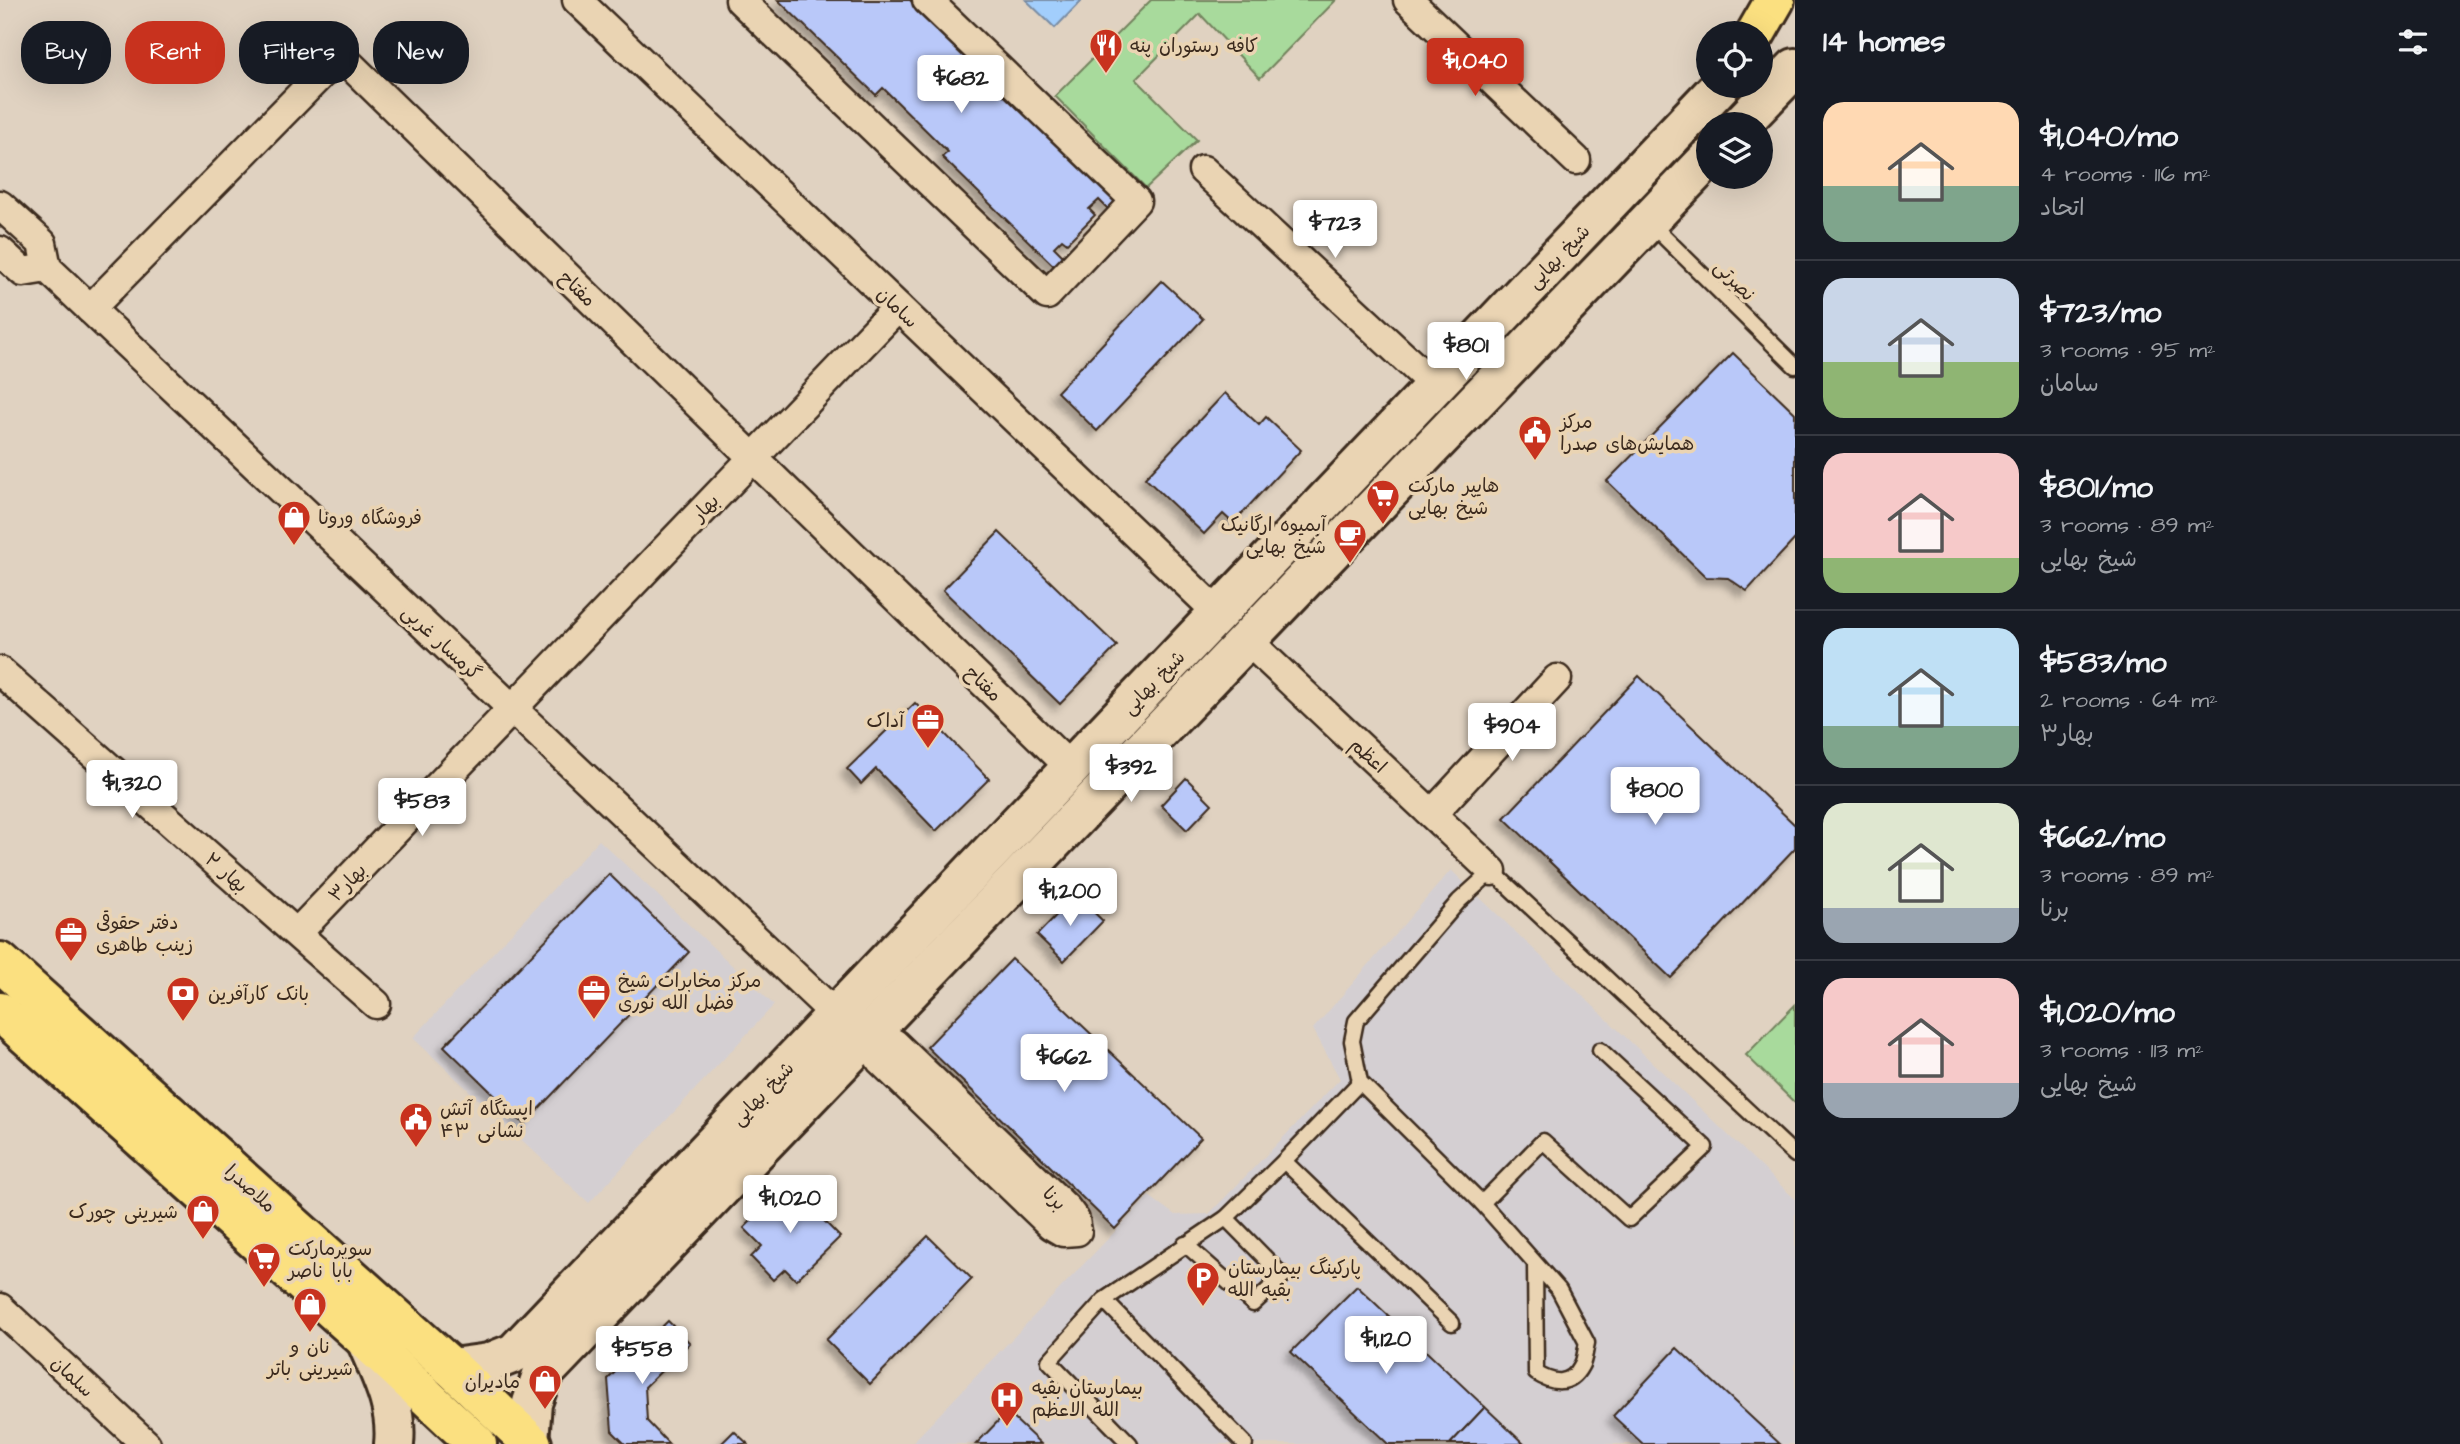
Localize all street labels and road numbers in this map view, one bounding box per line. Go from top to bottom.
street label: شیخ بهایی [1522,219,1597,295]
street label: نصرتی [1707,254,1761,308]
street label: مفتاح [552,265,601,313]
street label: سامان [870,281,924,335]
street label: بهار [685,488,726,529]
street label: گرمسار غربی [395,599,487,687]
street label: شیخ بهایی [1117,645,1192,721]
street label: مفتاح [958,660,1007,708]
street label: اعظم [1344,732,1392,780]
street label: بهار ۲ [199,847,253,900]
street label: بهار۳ [323,858,373,908]
street label: شیخ بهایی [726,1056,801,1132]
street label: ملاصدرا [218,1159,282,1220]
street label: برنا [1036,1181,1072,1217]
street label: سلمان [44,1350,100,1404]

